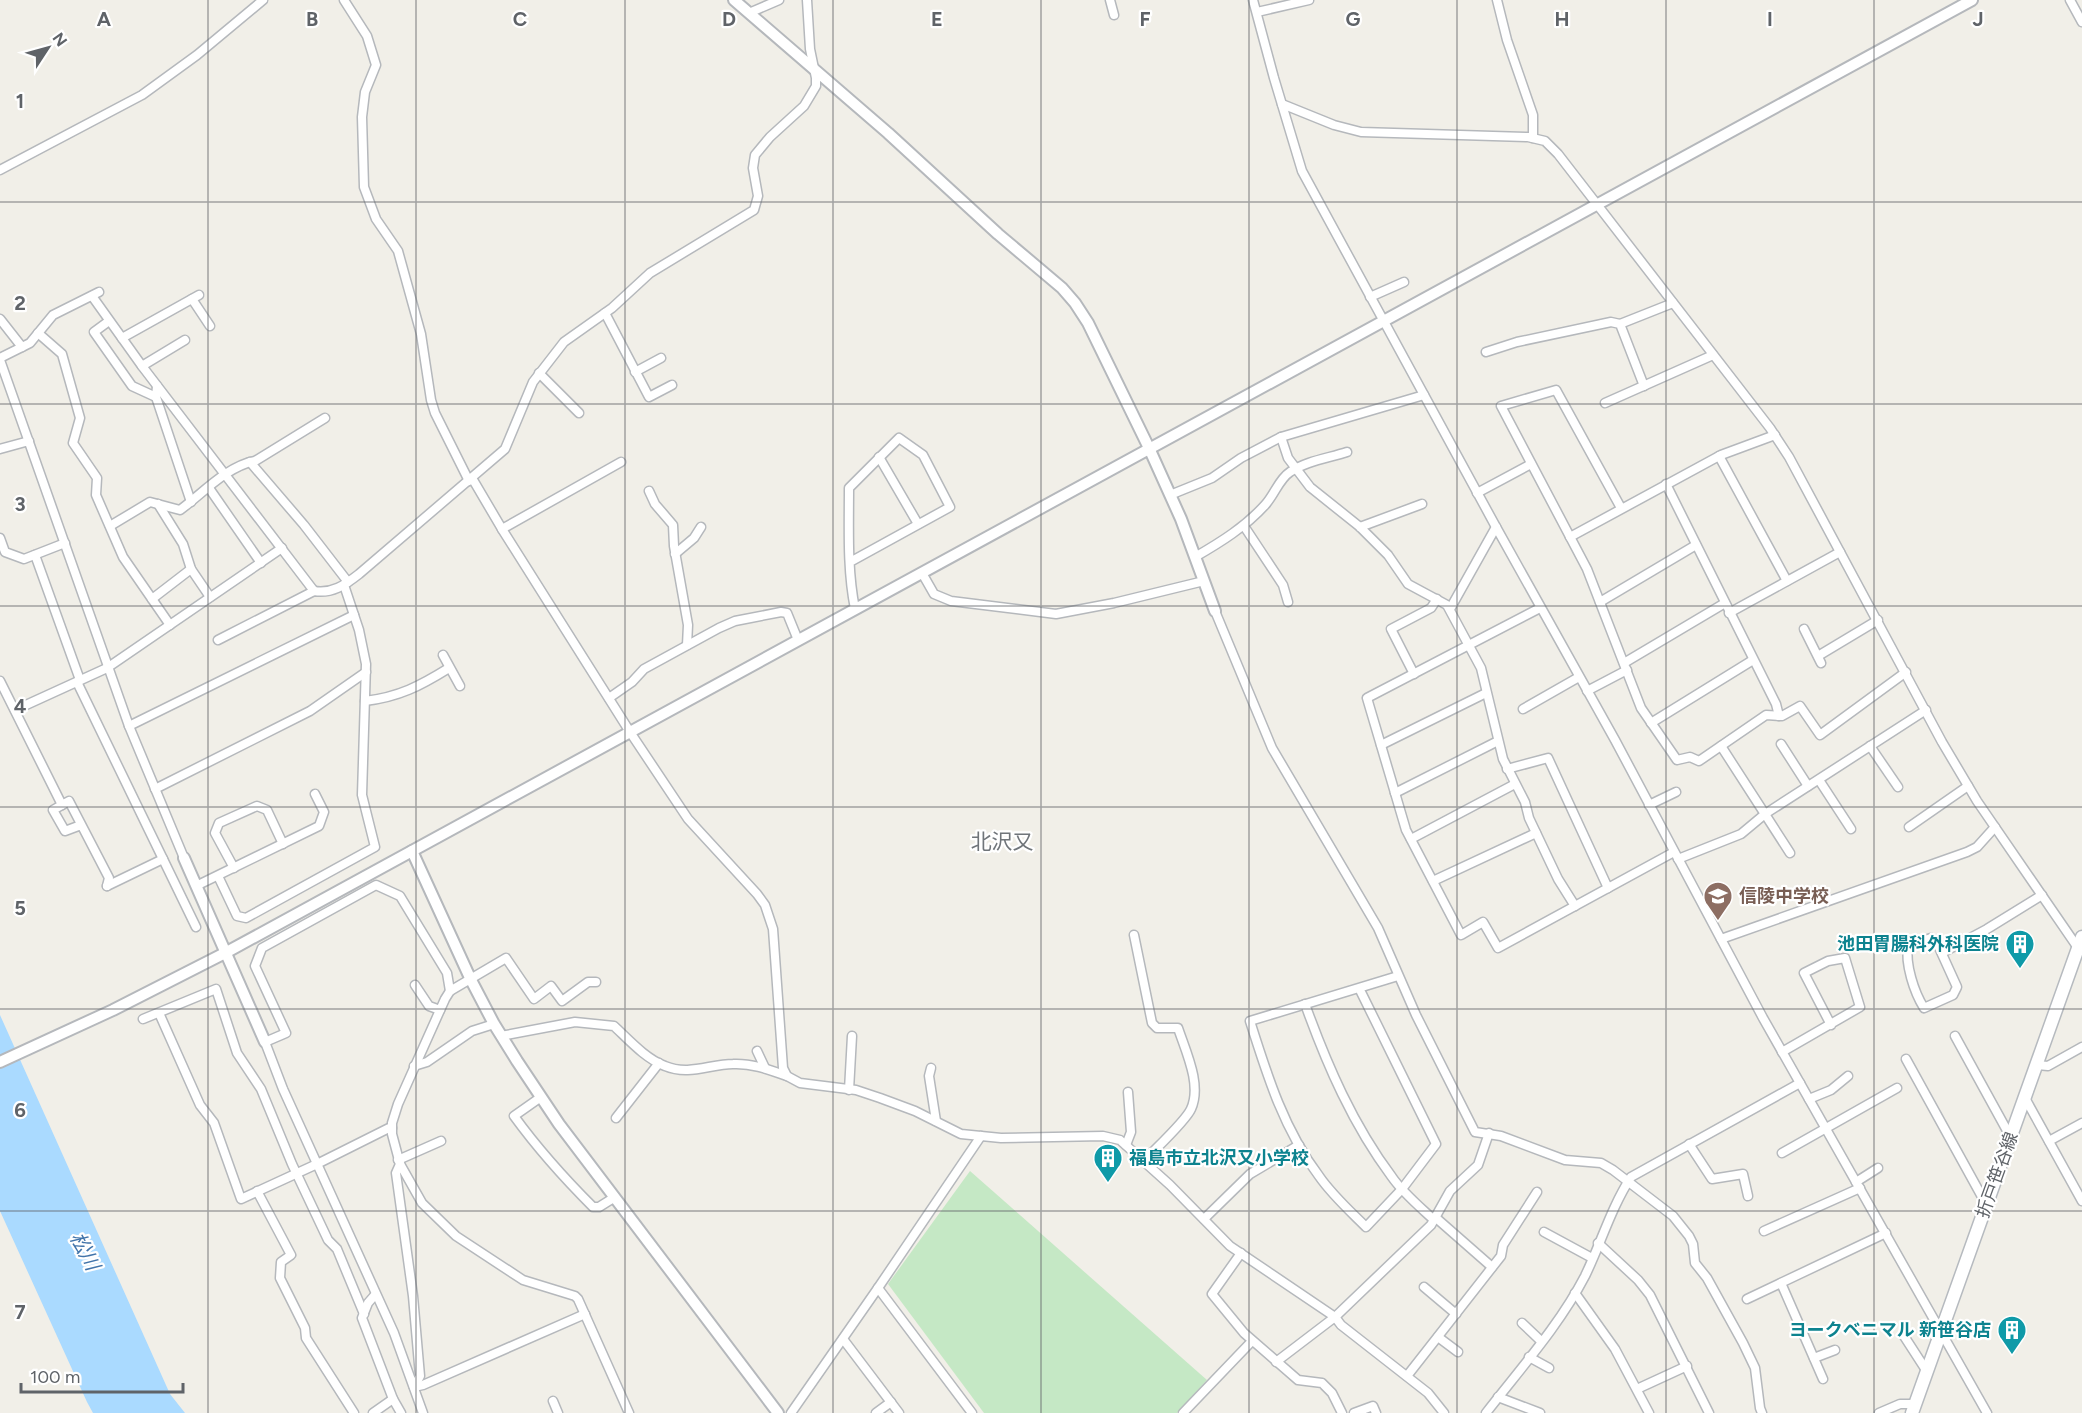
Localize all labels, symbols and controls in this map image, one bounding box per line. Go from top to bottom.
text: A [97,7,112,31]
text: B [306,7,318,31]
text: C [513,7,527,31]
text: D [722,7,736,31]
text: E [931,7,943,31]
text: F [1139,7,1151,31]
text: G [1346,7,1361,31]
text: H [1555,7,1570,31]
text: I [1767,7,1773,31]
text: J [1972,7,1984,31]
north arrow [18,18,78,78]
text: N [48,29,71,50]
text: 1 [16,89,24,113]
text: 2 [14,291,26,315]
text: 3 [14,492,26,516]
text: 4 [14,694,27,718]
district label: 北沢又 [971,829,1034,854]
school or university icon: 信陵中学校 [1702,880,1734,922]
place label: 信陵中学校 [1739,885,1829,907]
text: 5 [14,896,26,920]
building icon: 池田胃腸科外科医院 [2004,928,2036,970]
place label: 池田胃腸科外科医院 [1837,933,1999,955]
text: 6 [14,1098,26,1122]
street label: 折戸笹谷線 [1971,1129,2023,1221]
building icon: 福島市立北沢又小学校 [1092,1142,1124,1184]
place label: 福島市立北沢又小学校 [1129,1147,1309,1169]
water label: 松川 [65,1228,106,1276]
text: 7 [14,1300,26,1324]
building icon: ヨークベニマル 新笹谷店 [1996,1314,2028,1356]
place label: ヨークベニマル 新笹谷店 [1789,1319,1991,1341]
scale bar [21,1356,183,1394]
text: 100 m [30,1366,80,1388]

